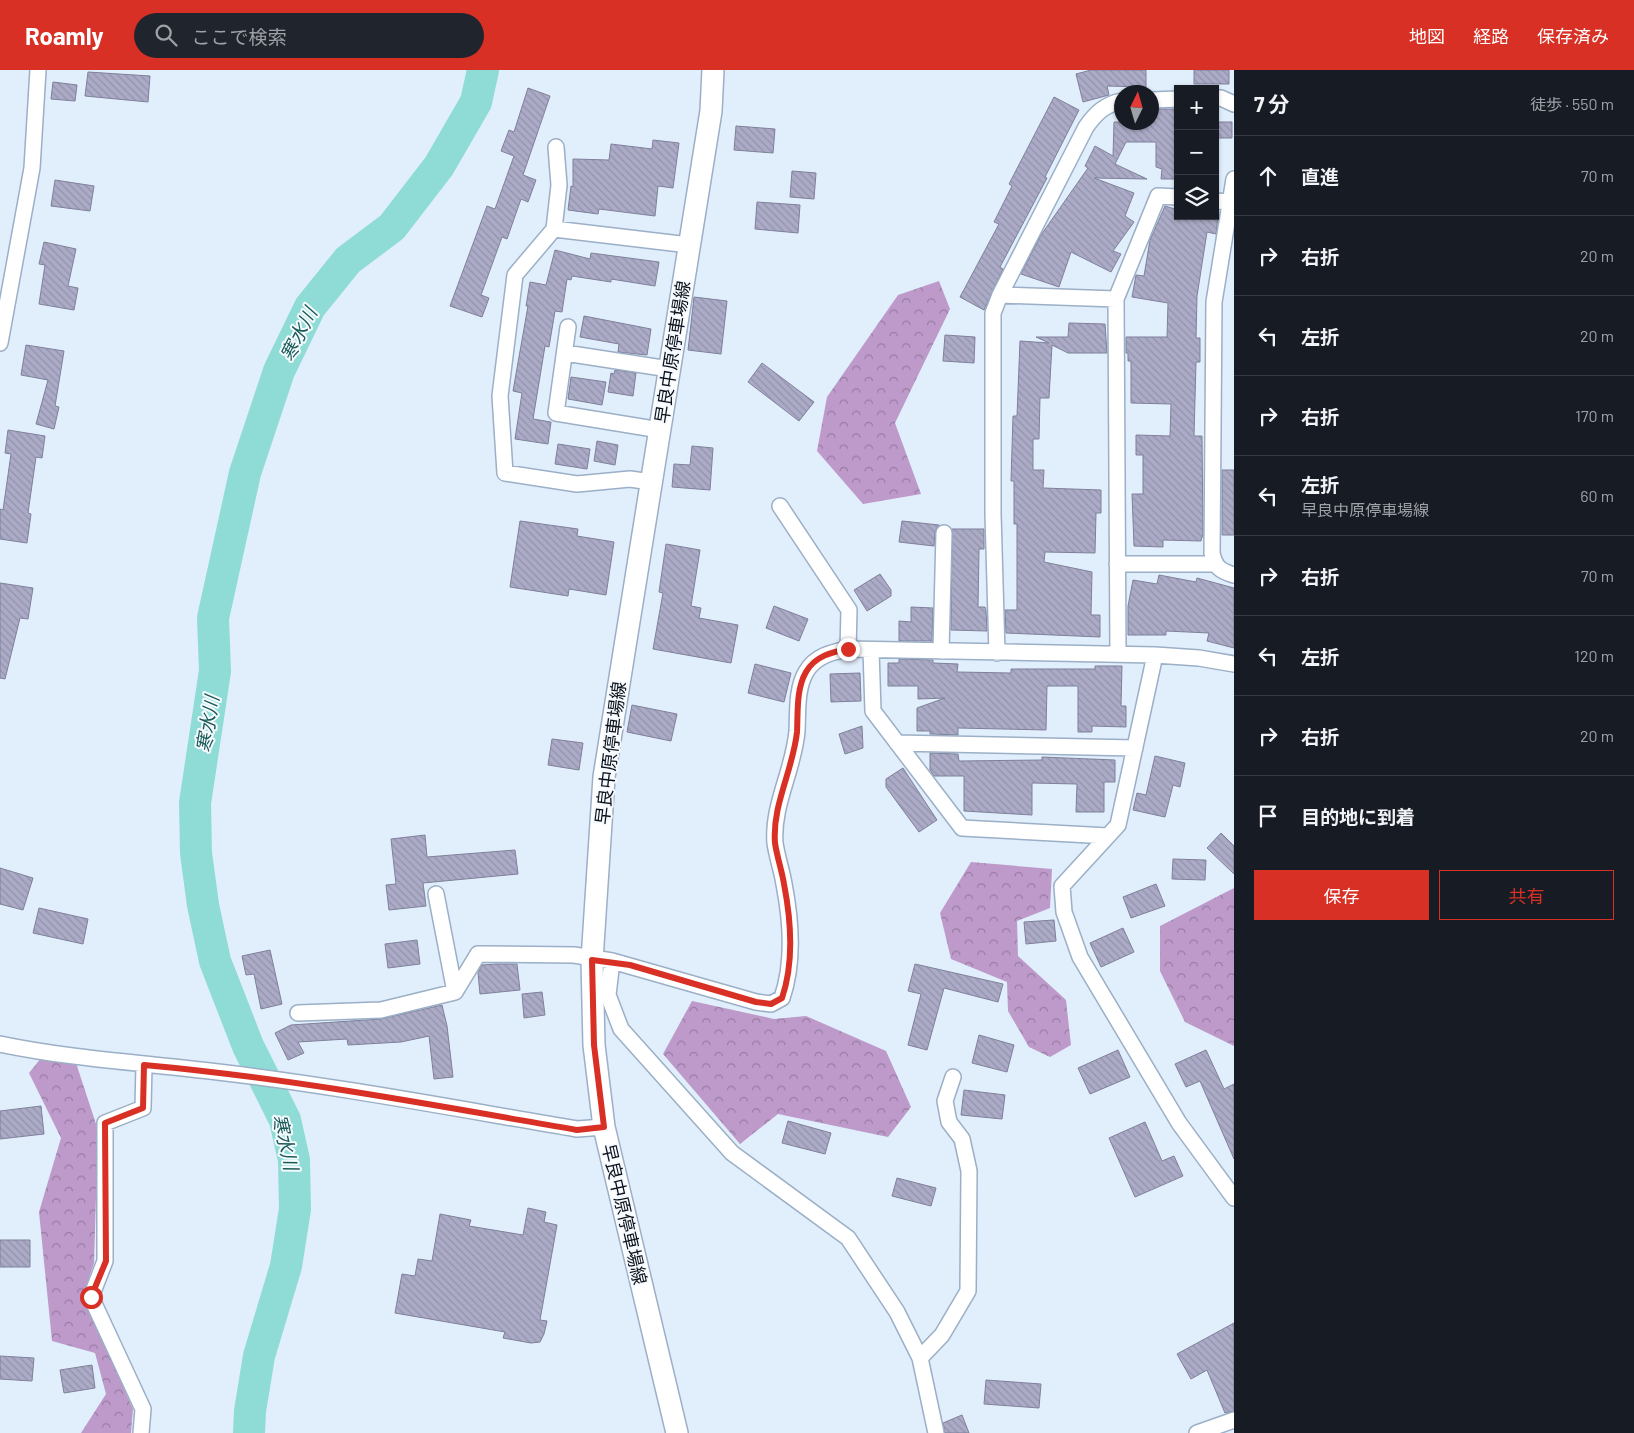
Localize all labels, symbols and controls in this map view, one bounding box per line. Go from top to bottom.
search box [134,13,484,58]
text: Roamly [25,21,104,50]
icon: search [152,21,180,49]
text: ここで検索 [192,25,287,48]
text: 地図 [1409,25,1445,47]
text: 経路 [1473,25,1509,47]
text: 保存済み [1537,25,1609,47]
north arrow [1114,85,1159,130]
map controls [1174,85,1219,220]
button: + [1174,85,1219,130]
text: 7 分 [1254,91,1290,116]
text: 徒歩 · 550 m [1530,94,1614,113]
button: − [1174,130,1219,175]
icon: ahead [1254,162,1282,190]
text: 直進 [1301,165,1339,188]
text: 70 m [1581,166,1614,185]
button: layers [1174,175,1219,220]
icon: right [1254,242,1282,270]
text: 右折 [1301,245,1339,268]
text: 20 m [1580,246,1614,265]
street label: 早良中原停車場線 [650,279,694,425]
water label: 寒水川 [275,302,322,365]
icon: left [1254,322,1282,350]
text: 左折 [1301,325,1339,348]
text: 20 m [1580,326,1614,345]
icon: right [1254,402,1282,430]
text: 右折 [1301,405,1339,428]
text: 170 m [1575,406,1614,425]
text: 左折 [1301,473,1339,496]
icon: left [1254,482,1282,510]
text: 60 m [1580,486,1614,505]
text: 早良中原停車場線 [1301,500,1429,519]
icon: right [1254,562,1282,590]
text: 右折 [1301,565,1339,588]
text: 70 m [1581,566,1614,585]
route end [837,638,860,661]
icon: left [1254,642,1282,670]
text: 左折 [1301,645,1339,668]
text: 120 m [1574,646,1614,665]
street label: 早良中原停車場線 [590,680,630,826]
water label: 寒水川 [191,692,223,754]
icon: right [1254,722,1282,750]
text: 右折 [1301,725,1339,748]
text: 20 m [1580,726,1614,745]
icon: arrive [1254,802,1282,830]
text: 目的地に到着 [1301,805,1415,828]
button: 保存 [1254,870,1429,920]
button: 共有 [1439,870,1614,920]
water label: 寒水川 [268,1112,304,1174]
street label: 早良中原停車場線 [598,1141,652,1287]
route start [80,1286,103,1309]

